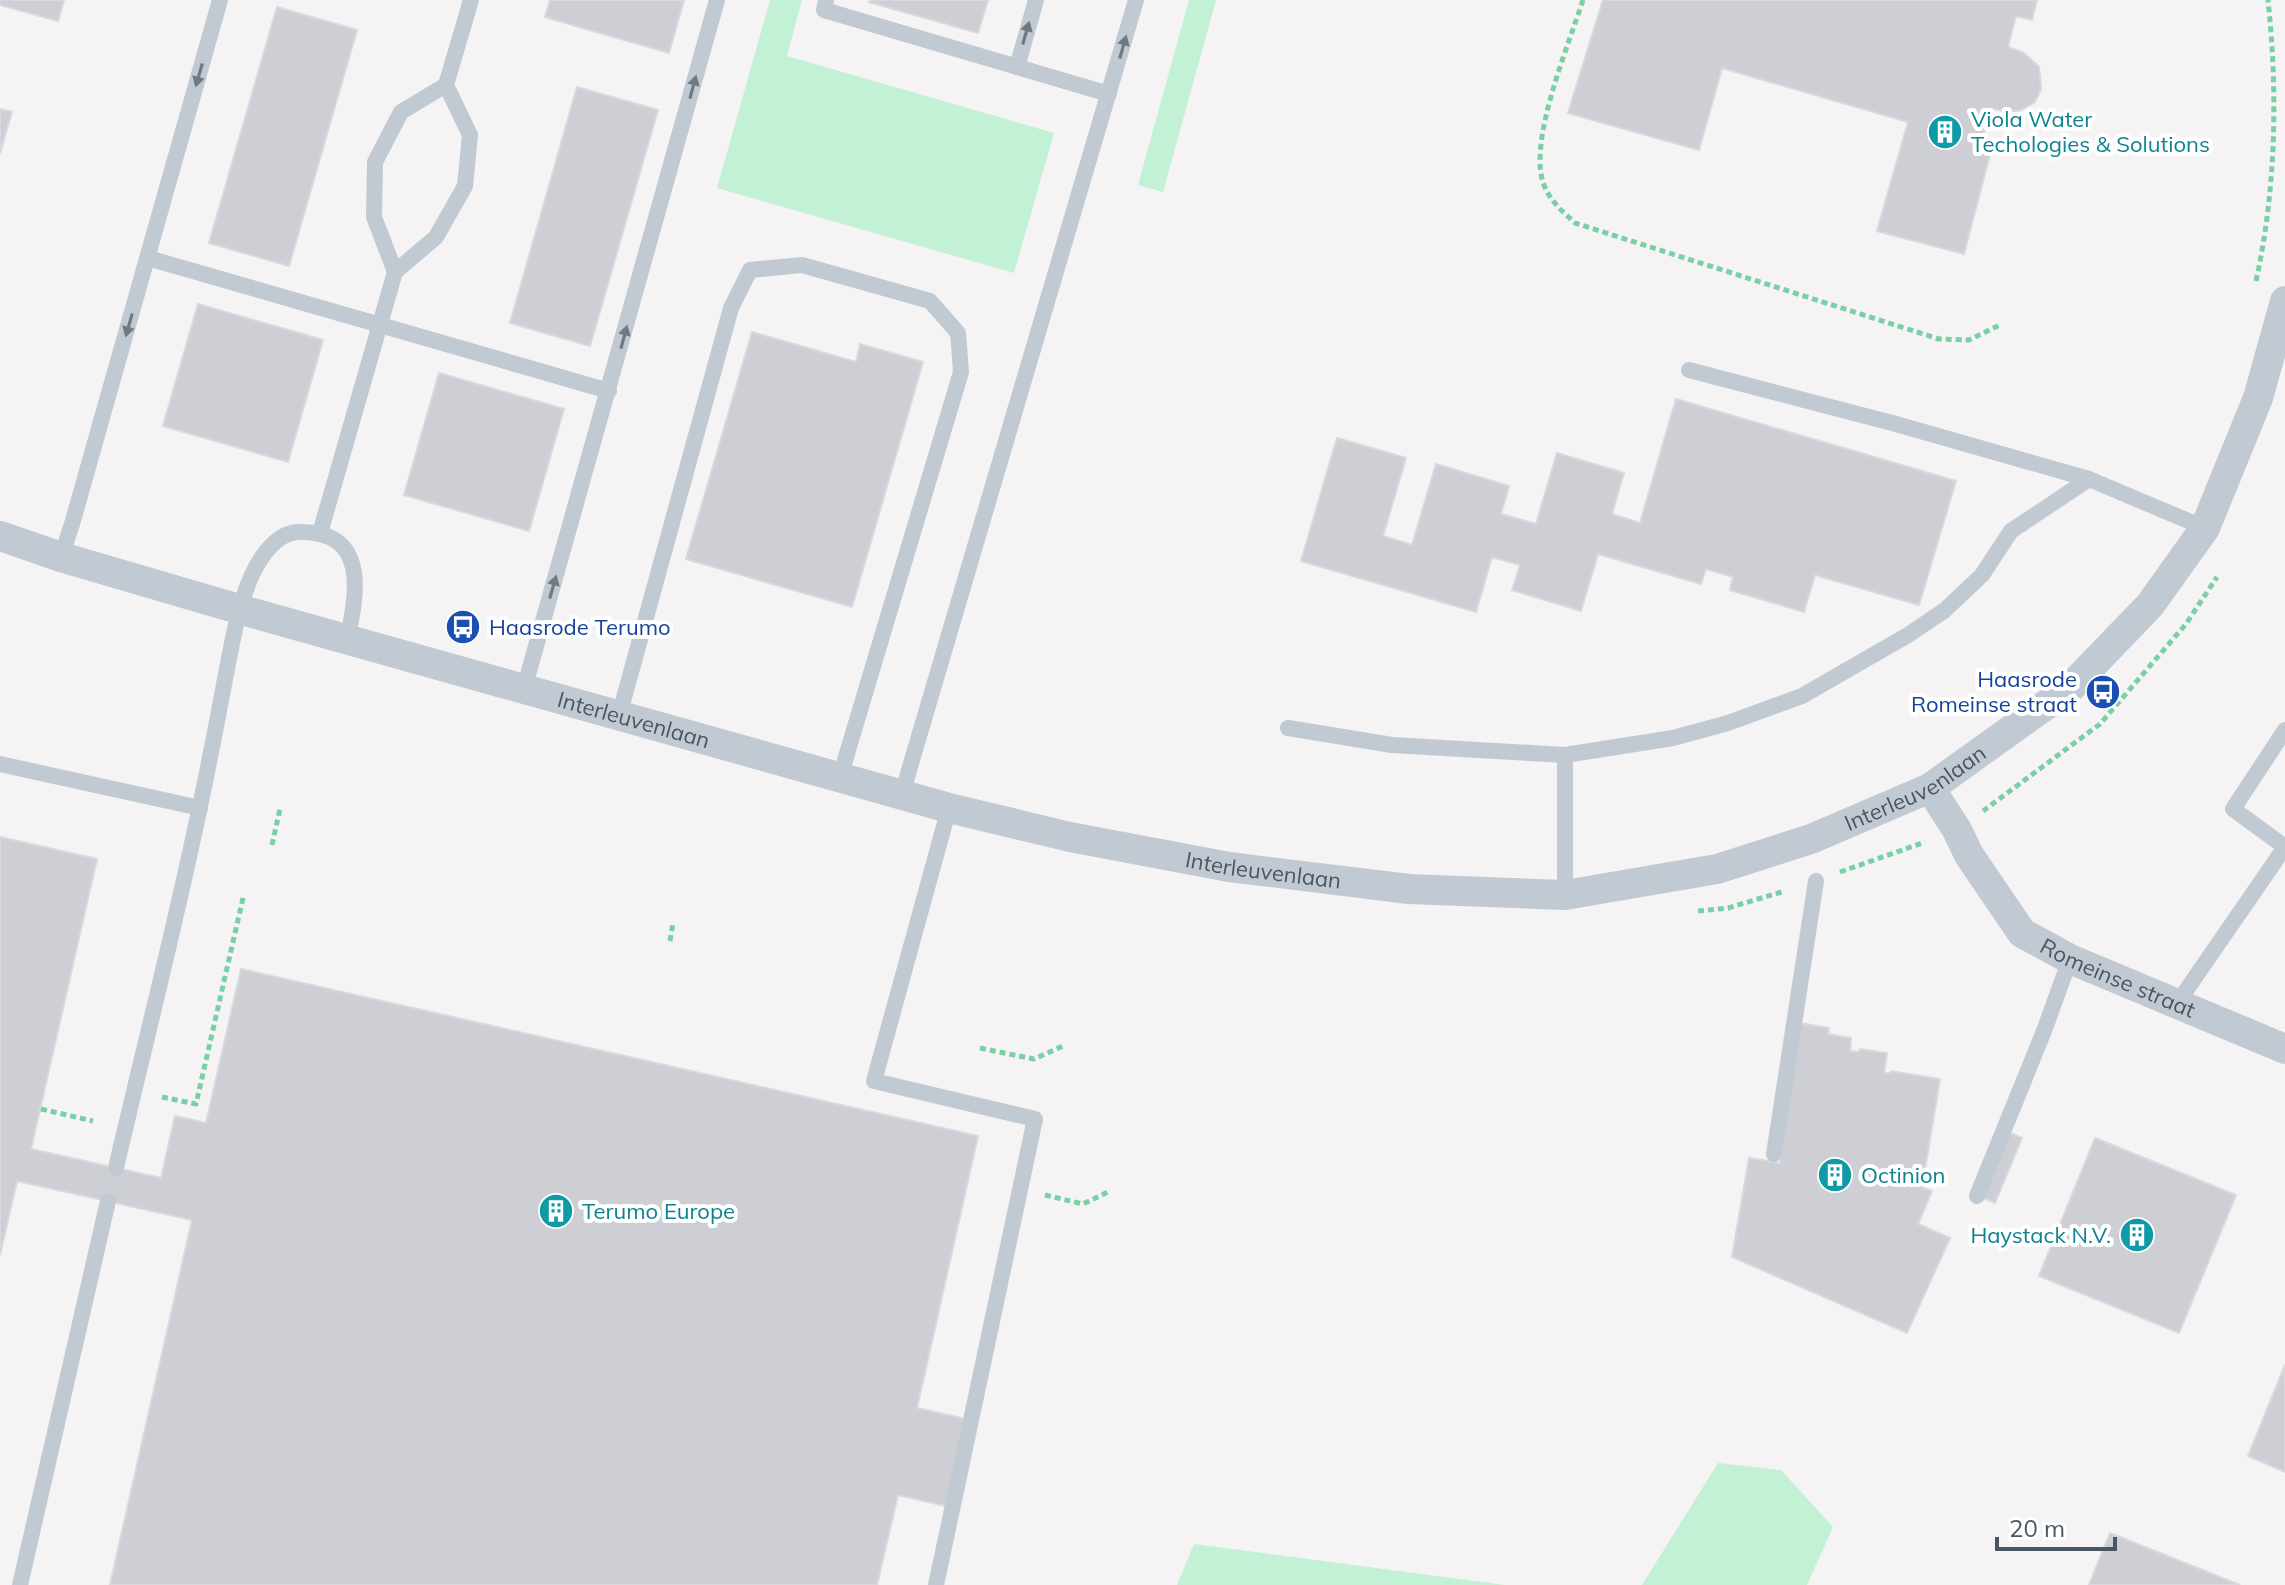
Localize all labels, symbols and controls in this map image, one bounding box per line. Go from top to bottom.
one-way arrow [1020,21,1033,45]
one-way arrow [1117,34,1130,58]
one-way arrow [193,63,205,88]
one-way arrow [688,74,700,99]
place label: Viola Water Techologies & Solutions [1971,105,2210,158]
building icon: Viola Water Techologies & Solutions [1926,113,1964,151]
one-way arrow [122,314,135,338]
one-way arrow [618,325,631,349]
one-way arrow [547,575,560,599]
bus stop icon: Haasrode Terumo [444,608,482,646]
place label: Haasrode Terumo [489,613,671,641]
place label: Haasrode Romeinse straat [1911,665,2077,718]
bus stop icon: Haasrode Romeinse straat [2084,673,2122,711]
street label: Interleuvenlaan [554,685,713,754]
street label: Interleuvenlaan [1840,739,1991,837]
street label: Interleuvenlaan [1183,845,1343,895]
street label: Romeinse straat [2036,932,2200,1024]
building icon: Octinion [1816,1156,1854,1194]
place label: Octinion [1861,1161,1945,1189]
building icon: Terumo Europe [537,1192,575,1230]
place label: Terumo Europe [582,1197,735,1225]
building icon: Haystack N.V. [2118,1216,2156,1254]
place label: Haystack N.V. [1970,1221,2111,1249]
scale bar [1997,1501,2115,1551]
text: 20 m [2009,1513,2065,1543]

